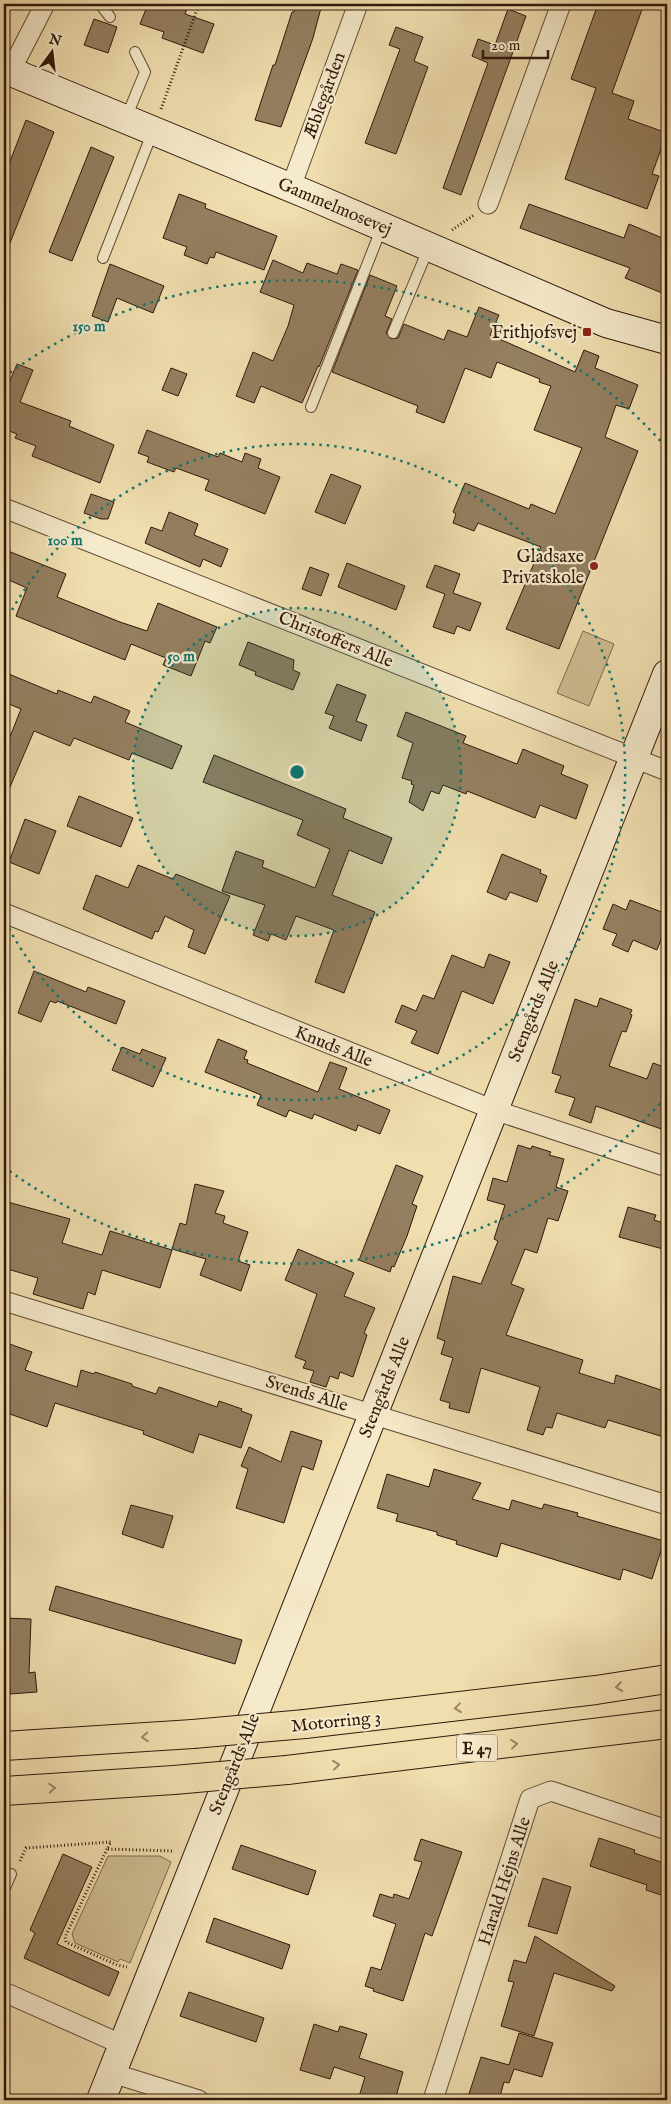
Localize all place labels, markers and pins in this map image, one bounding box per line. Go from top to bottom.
place label: Frithjofsvej [492,322,577,345]
marker: Frithjofsvej [581,326,593,338]
place label: Gladsaxe Privatskole [502,546,584,590]
marker: Gladsaxe Privatskole [588,560,600,572]
centre of rings [288,763,306,781]

